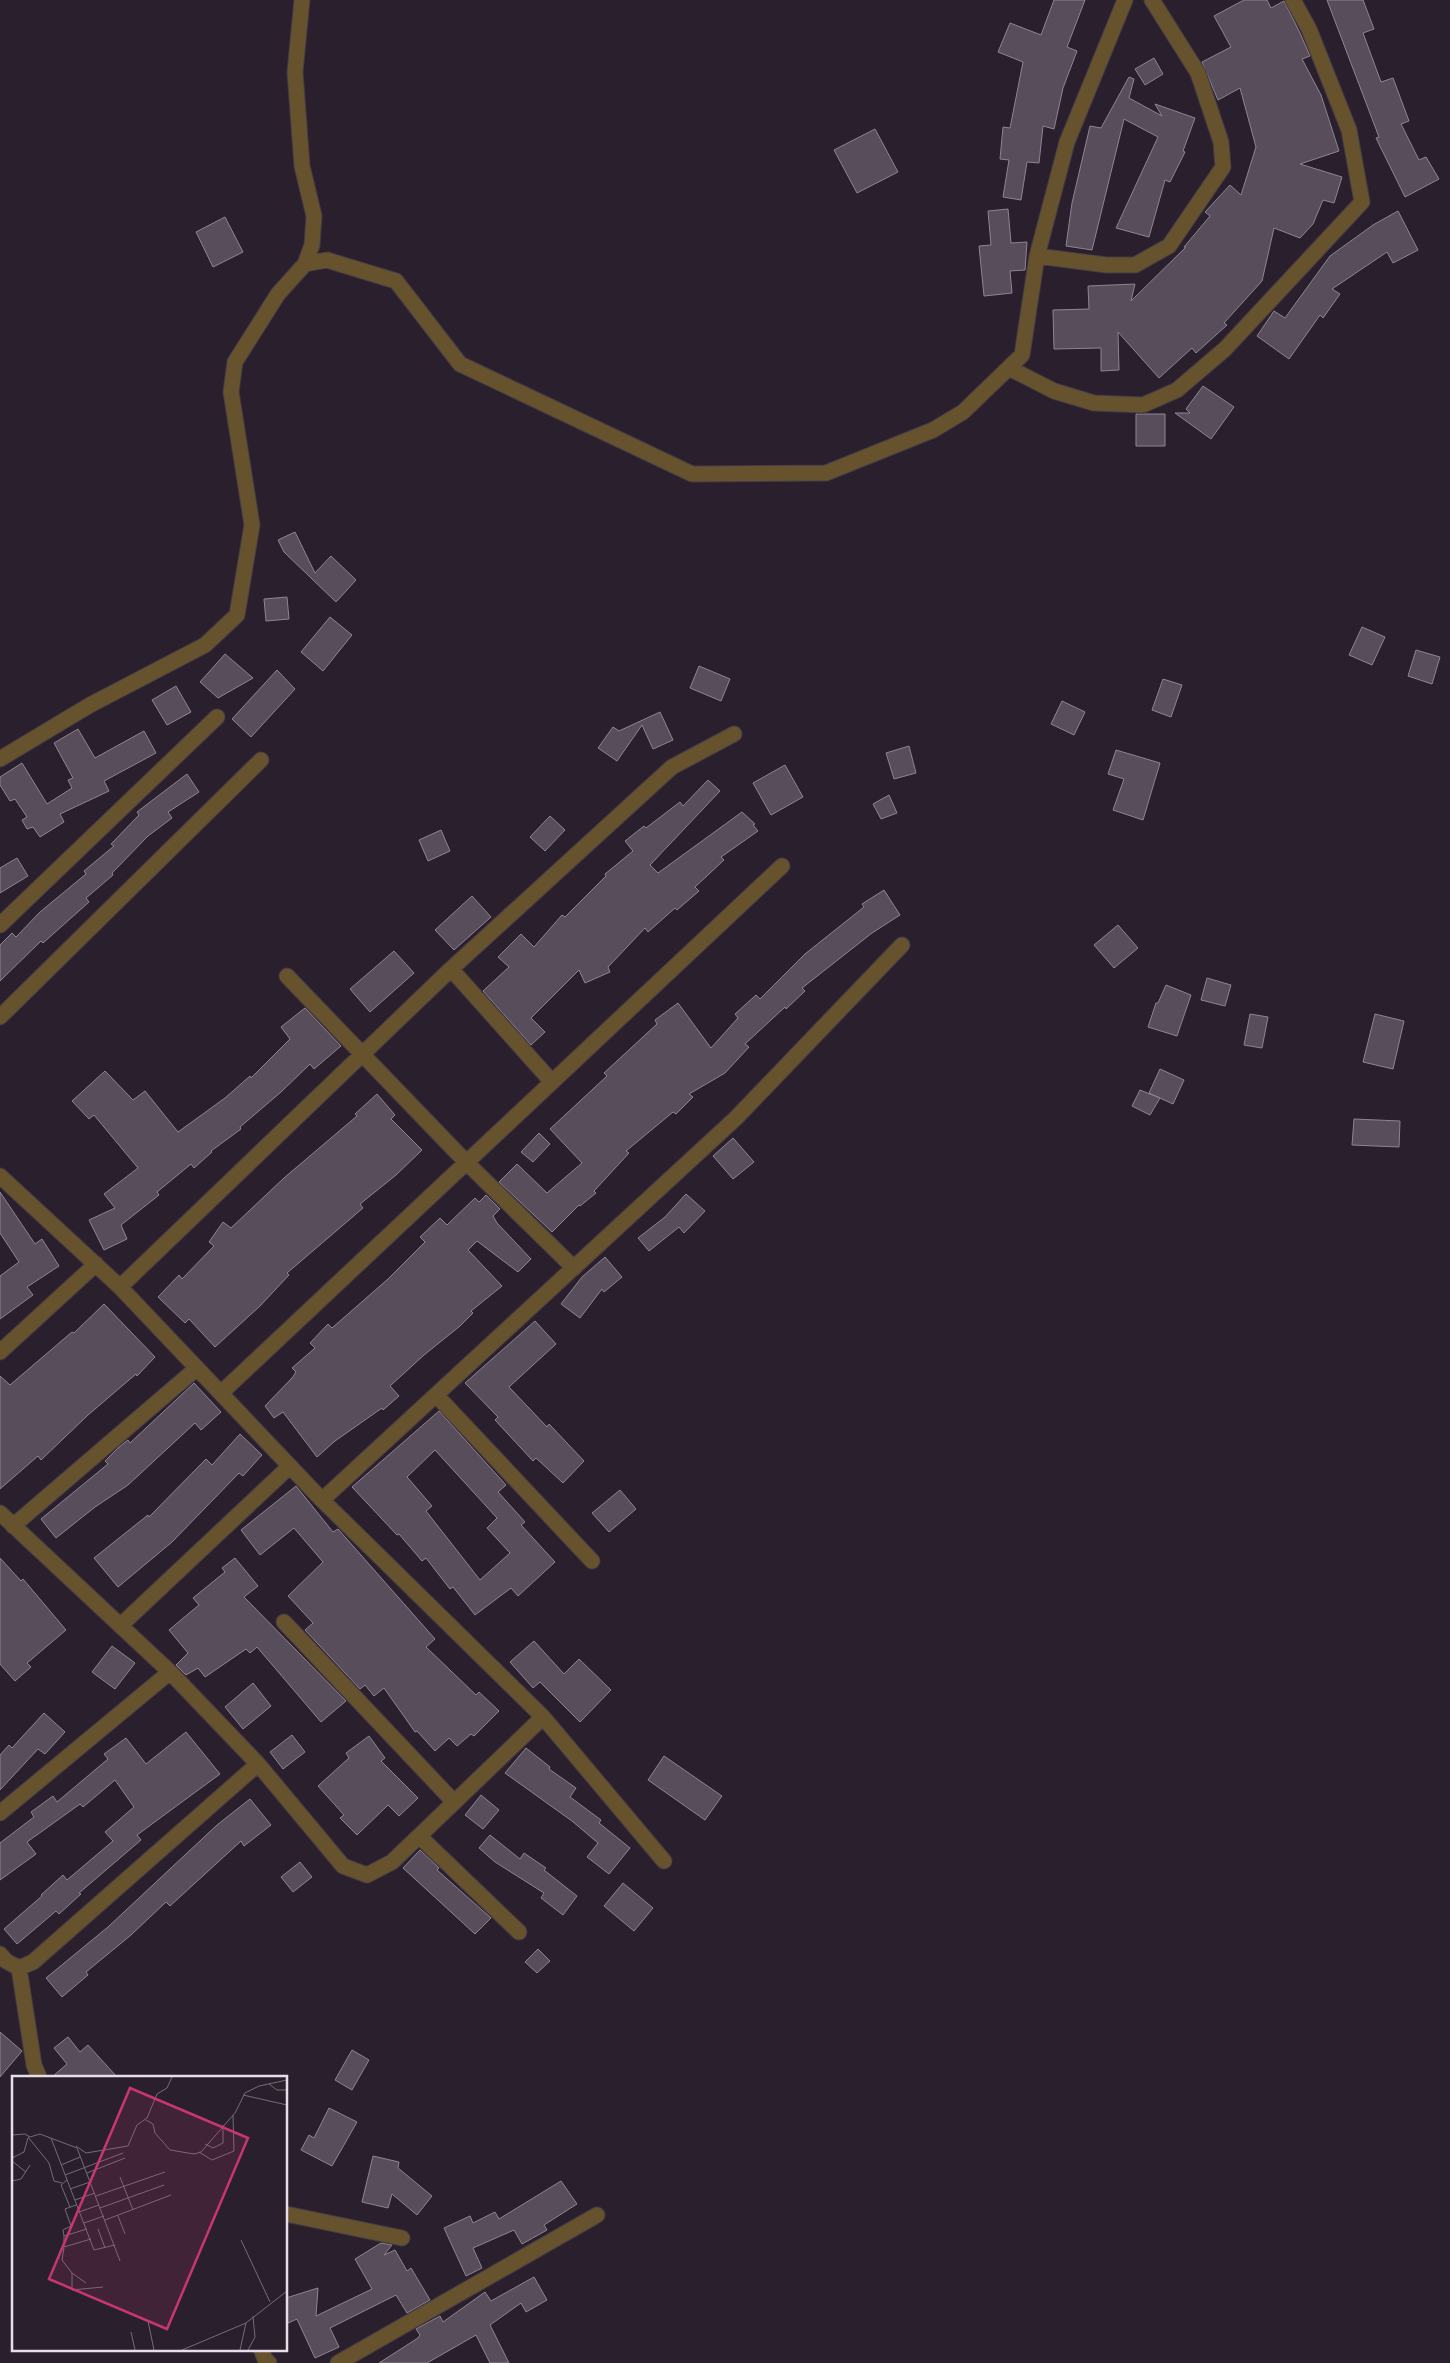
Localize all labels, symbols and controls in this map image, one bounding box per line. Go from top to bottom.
inset map [12,2076,288,2350]

